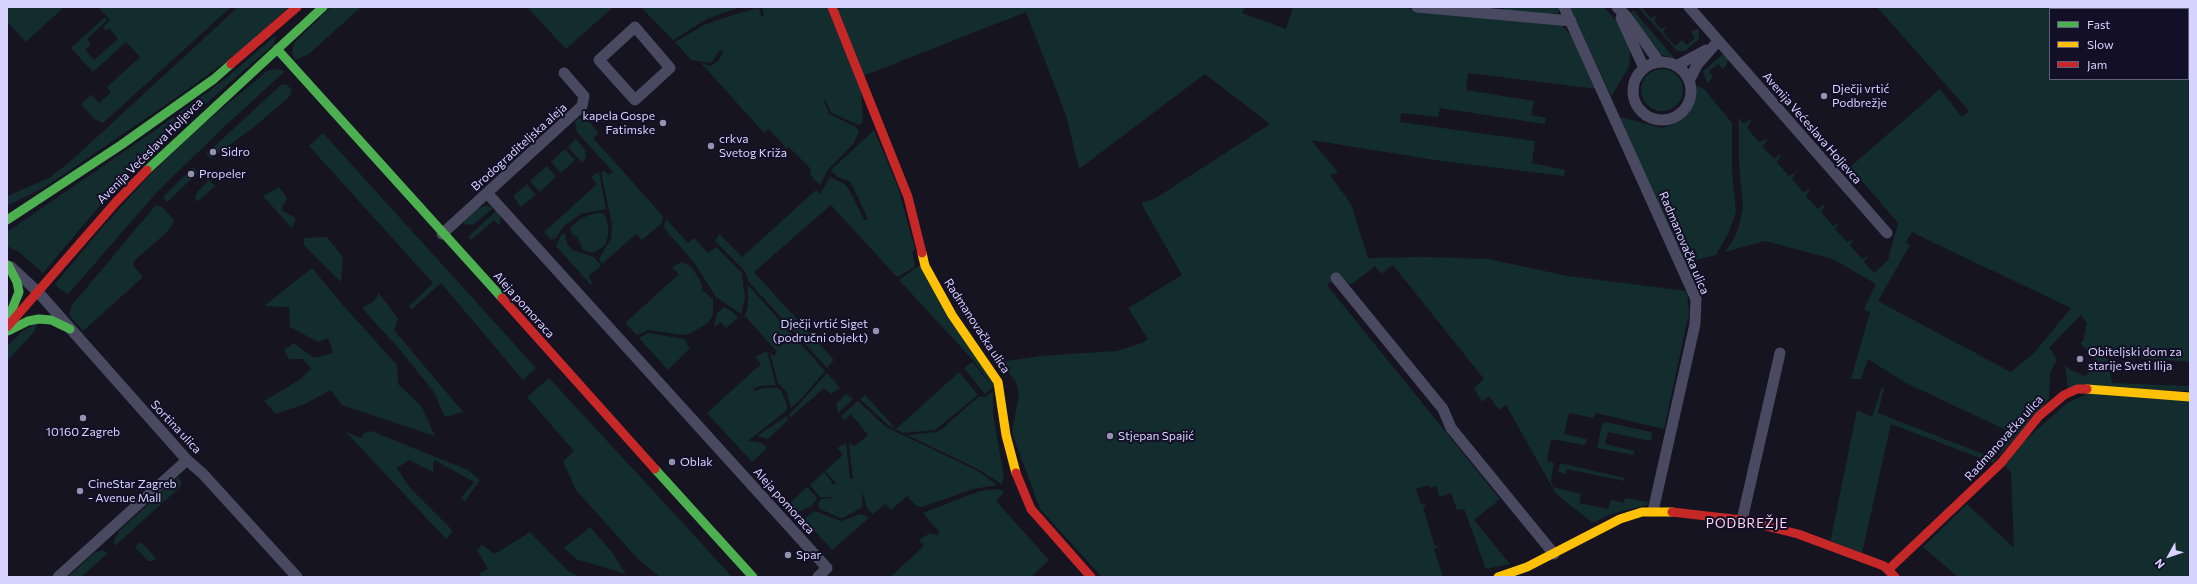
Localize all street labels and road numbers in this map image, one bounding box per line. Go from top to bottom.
street label: Avenija Većeslava Holjevca [1759,69,1865,187]
street label: Avenija Većeslava Holjevca [94,95,206,207]
street label: Brodograditeljska aleja [468,100,570,194]
street label: Radmanovačka ulica [1656,189,1712,297]
street label: Aleja pomoraca [490,269,558,341]
street label: Radmanovačka ulica [941,276,1013,376]
street label: Radmanovačka ulica [1962,392,2046,484]
street label: Sortina ulica [148,397,204,457]
street label: Aleja pomoraca [750,465,818,537]

